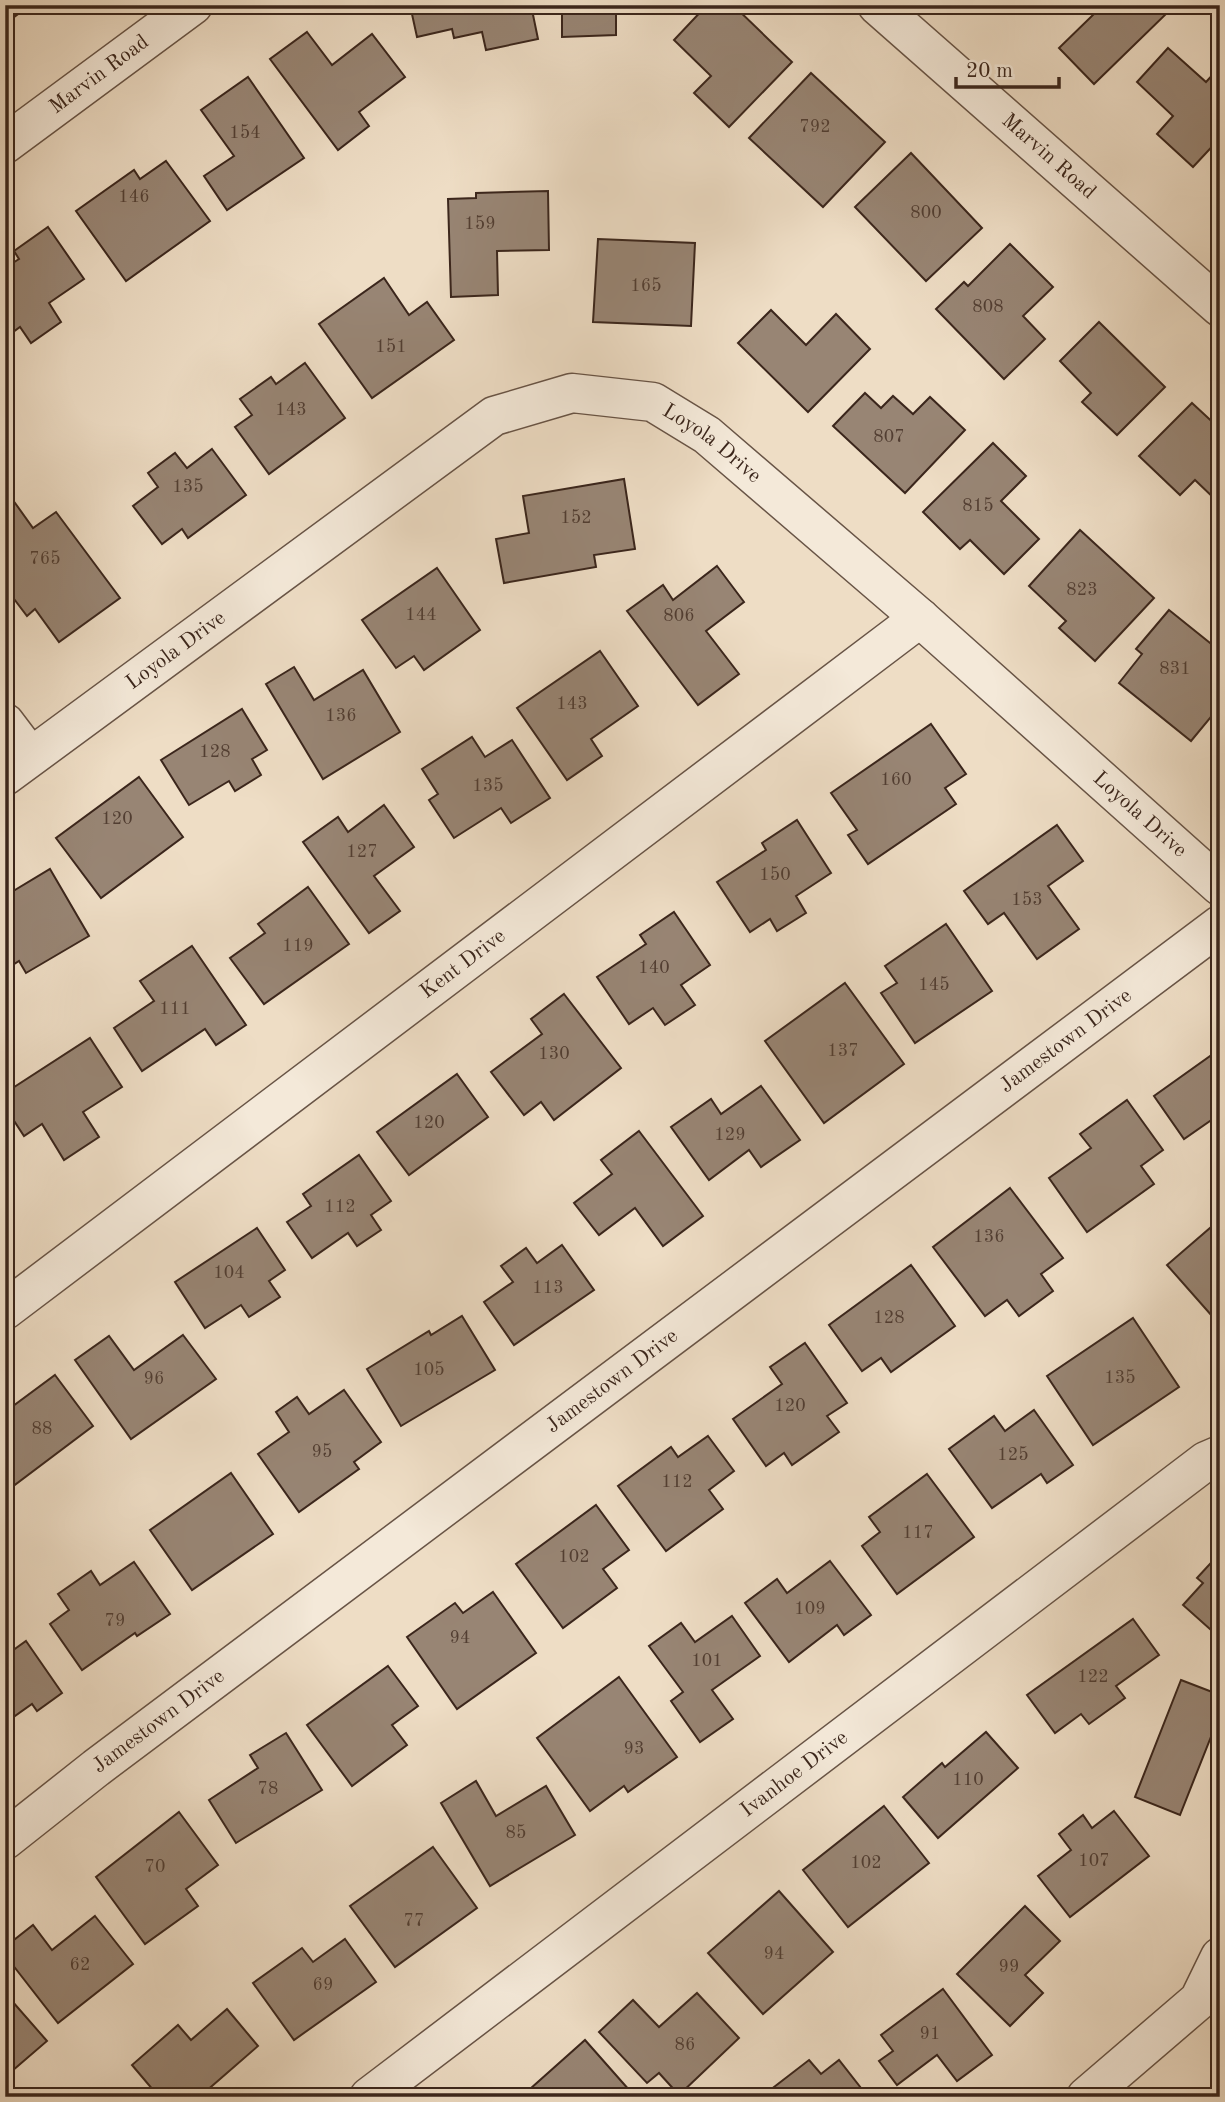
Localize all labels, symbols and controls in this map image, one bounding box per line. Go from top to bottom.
street label: Marvin Road [46,31,153,118]
scale bar [956,46,1059,90]
text: 20 m [966,61,1013,82]
street label: Marvin Road [998,110,1100,203]
house number: 792 [799,118,831,136]
house number: 154 [229,124,261,142]
house number: 146 [118,188,150,206]
house number: 800 [910,204,942,222]
house number: 159 [464,215,496,233]
house number: 165 [630,277,662,295]
house number: 808 [972,298,1004,316]
house number: 151 [375,338,407,356]
street label: Loyola Drive [659,400,765,487]
house number: 143 [275,401,307,419]
house number: 807 [873,428,905,446]
house number: 135 [172,478,204,496]
house number: 815 [962,497,994,515]
house number: 152 [560,509,592,527]
house number: 765 [29,550,61,568]
house number: 823 [1066,581,1098,599]
house number: 144 [405,606,437,624]
street label: Loyola Drive [122,607,229,694]
house number: 806 [663,607,695,625]
house number: 831 [1159,660,1191,678]
house number: 143 [556,695,588,713]
house number: 136 [325,707,357,725]
house number: 128 [199,743,231,761]
street label: Loyola Drive [1089,767,1191,861]
house number: 160 [880,771,912,789]
house number: 135 [472,777,504,795]
house number: 120 [101,810,133,828]
house number: 127 [346,843,378,861]
house number: 150 [759,866,791,884]
house number: 153 [1011,891,1043,909]
street label: Kent Drive [416,925,509,1002]
house number: 119 [282,937,314,955]
house number: 140 [638,959,670,977]
house number: 145 [918,976,950,994]
street label: Jamestown Drive [996,985,1135,1097]
house number: 111 [159,1000,191,1018]
house number: 137 [827,1042,859,1060]
house number: 130 [538,1045,570,1063]
house number: 120 [413,1114,445,1132]
house number: 129 [714,1126,746,1144]
house number: 112 [324,1198,356,1216]
house number: 136 [973,1228,1005,1246]
house number: 104 [213,1264,245,1282]
house number: 113 [532,1279,564,1297]
house number: 128 [873,1309,905,1327]
street label: Jamestown Drive [542,1325,682,1437]
house number: 105 [413,1361,445,1379]
house number: 135 [1104,1369,1136,1387]
house number: 96 [144,1370,164,1388]
house number: 120 [774,1397,806,1415]
house number: 88 [32,1420,52,1438]
house number: 95 [312,1443,332,1461]
house number: 125 [997,1446,1029,1464]
house number: 112 [661,1473,693,1491]
house number: 117 [902,1524,934,1542]
house number: 102 [558,1548,590,1566]
house number: 109 [794,1600,826,1618]
house number: 79 [105,1612,125,1630]
house number: 94 [450,1629,470,1647]
house number: 101 [691,1652,723,1670]
street label: Jamestown Drive [89,1665,228,1777]
house number: 122 [1077,1668,1109,1686]
street label: Ivanhoe Drive [737,1727,852,1821]
house number: 93 [624,1740,644,1758]
house number: 110 [952,1771,984,1789]
house number: 78 [258,1780,278,1798]
house number: 85 [506,1824,526,1842]
house number: 107 [1078,1852,1110,1870]
house number: 102 [850,1854,882,1872]
house number: 70 [145,1858,165,1876]
house number: 77 [404,1912,424,1930]
house number: 94 [764,1945,784,1963]
house number: 62 [70,1956,90,1974]
house number: 99 [999,1958,1019,1976]
house number: 69 [313,1976,333,1994]
house number: 91 [920,2025,940,2043]
house number: 86 [675,2036,695,2054]

